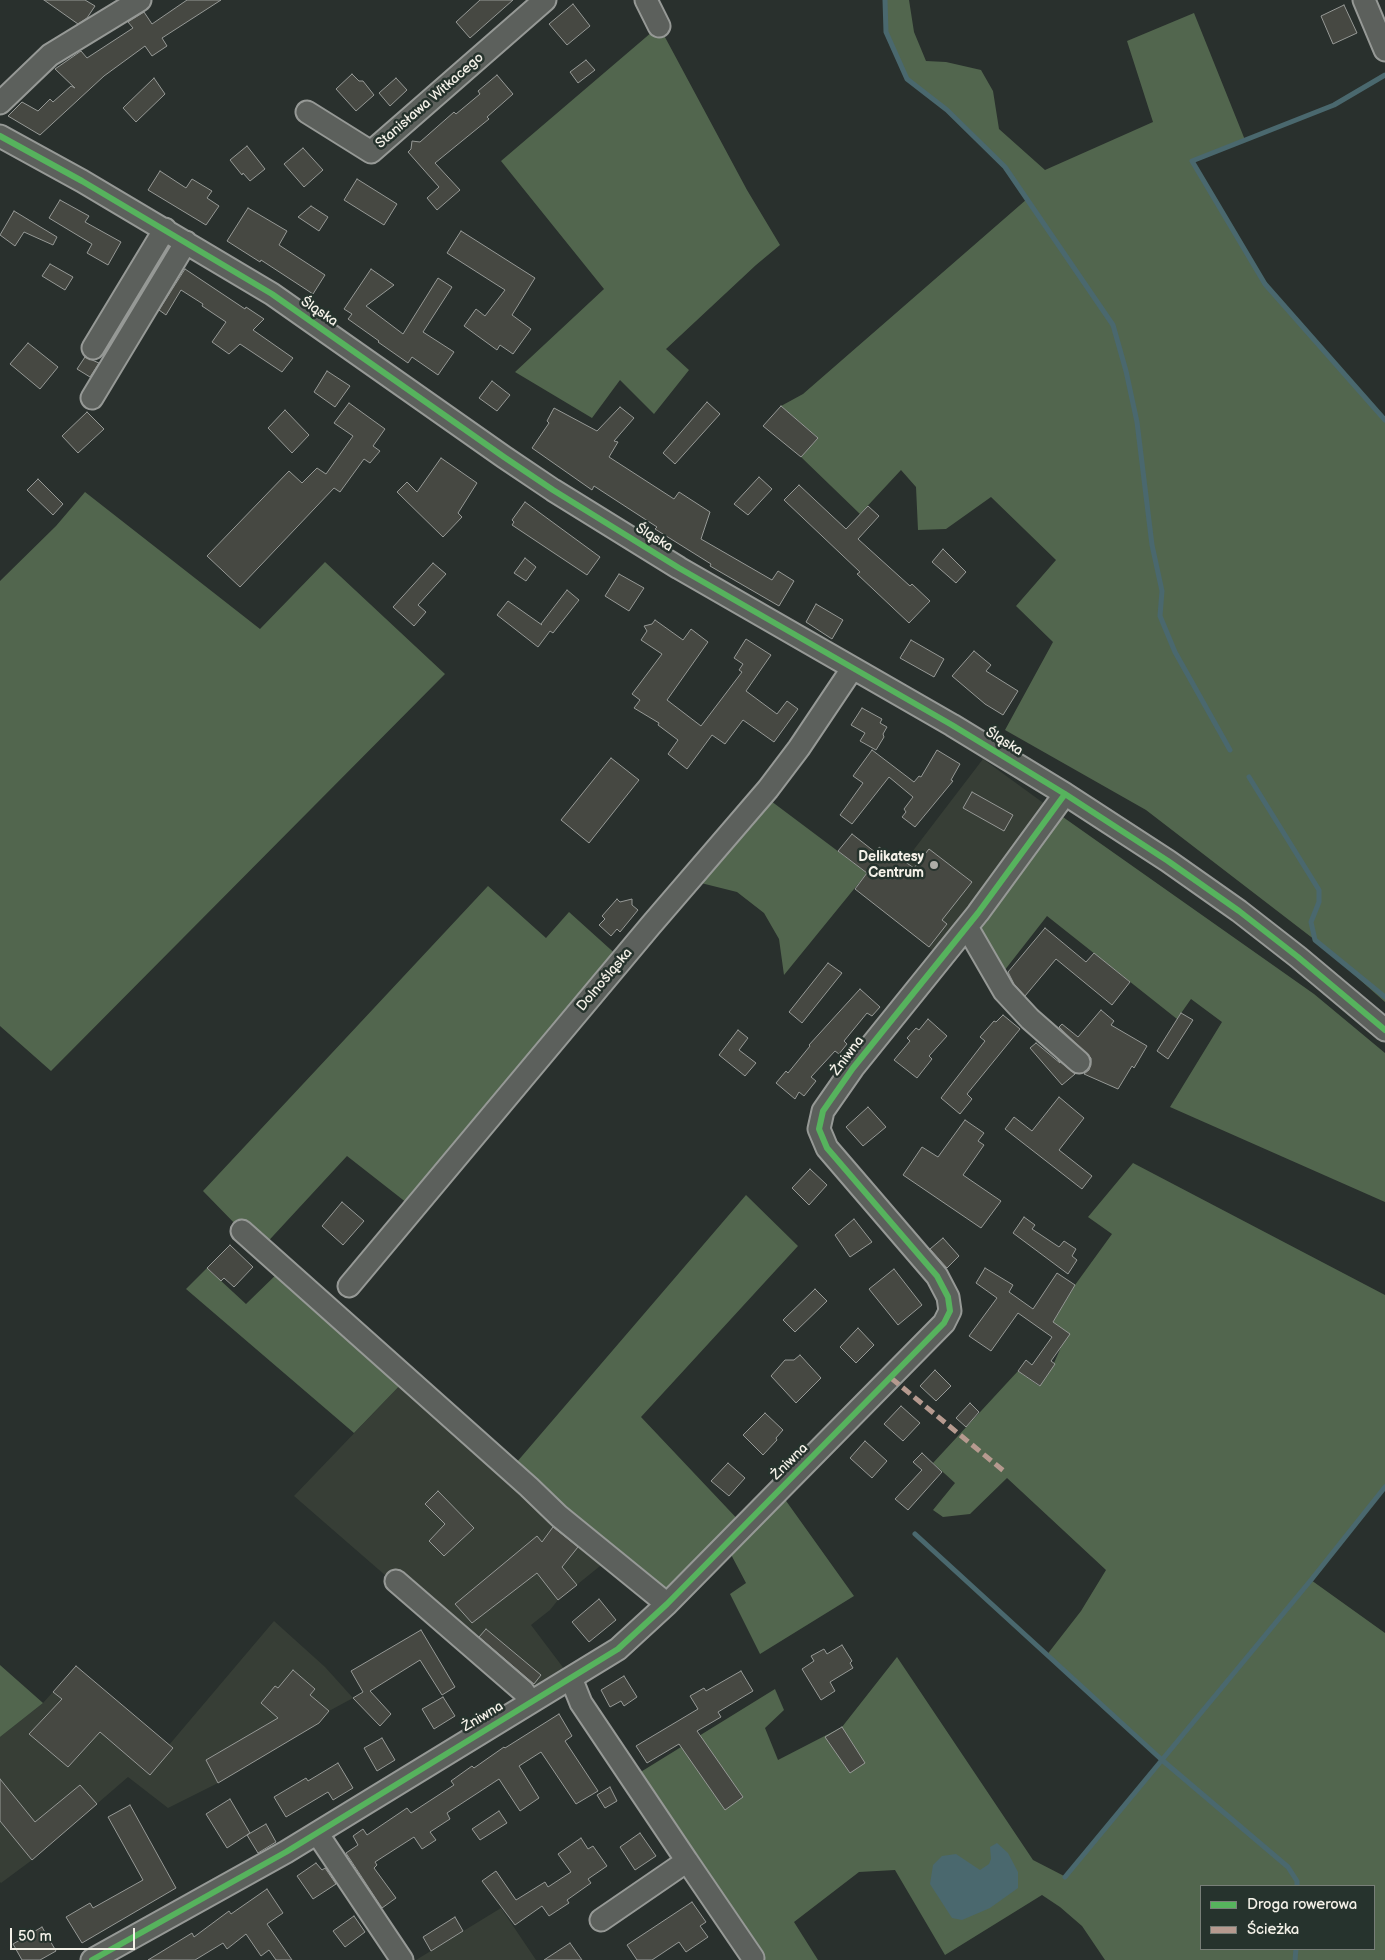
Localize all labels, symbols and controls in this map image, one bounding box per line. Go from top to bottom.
street label: Stanisława Witkacego [373,50,487,152]
street label: Śląska [297,294,341,330]
street label: Śląska [632,520,676,556]
street label: Śląska [982,724,1026,760]
place label: Delikatesy Centrum [858,849,924,882]
marker: Delikatesy Centrum [928,859,940,871]
street label: Dolnośląska [574,945,636,1015]
street label: Żniwna [828,1033,868,1079]
street label: Żniwna [768,1440,812,1484]
street label: Żniwna [459,1698,507,1736]
legend [1200,1885,1375,1950]
text: Droga rowerowa [1247,1895,1357,1914]
scale bar [12,1918,138,1950]
text: Ścieżka [1247,1920,1299,1939]
text: 50 m [18,1927,52,1946]

